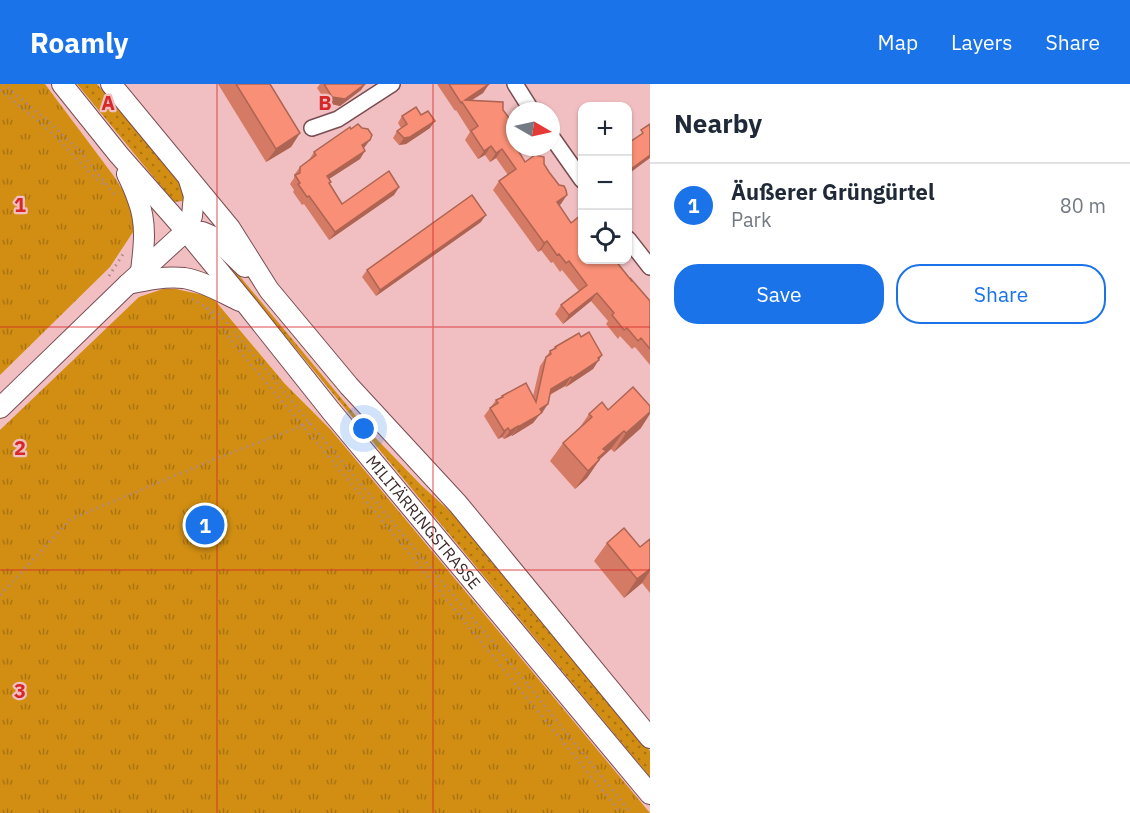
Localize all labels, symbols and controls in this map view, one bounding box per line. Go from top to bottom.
text: Roamly [30,24,128,61]
text: Map [878,28,918,56]
text: Layers [951,28,1013,56]
text: Share [1046,28,1100,56]
text: A [101,89,115,116]
text: B [318,89,332,116]
north arrow [506,102,560,156]
map controls [578,102,632,264]
button: + [578,102,632,156]
text: Nearby [674,106,762,140]
button: − [578,156,632,210]
text: Äußerer Grüngürtel [731,177,935,206]
text: 1 [14,191,26,218]
text: 1 [688,192,700,219]
text: 80 m [1060,192,1106,219]
text: Park [731,206,771,233]
button: locate [578,210,632,264]
button: Save [674,264,884,324]
button: Share [896,264,1106,324]
your location [349,414,378,443]
text: 2 [14,434,26,461]
street label: MILITÄRRINGSTRASSE [362,451,485,593]
pin: 1 [186,502,224,548]
text: 3 [14,677,26,704]

